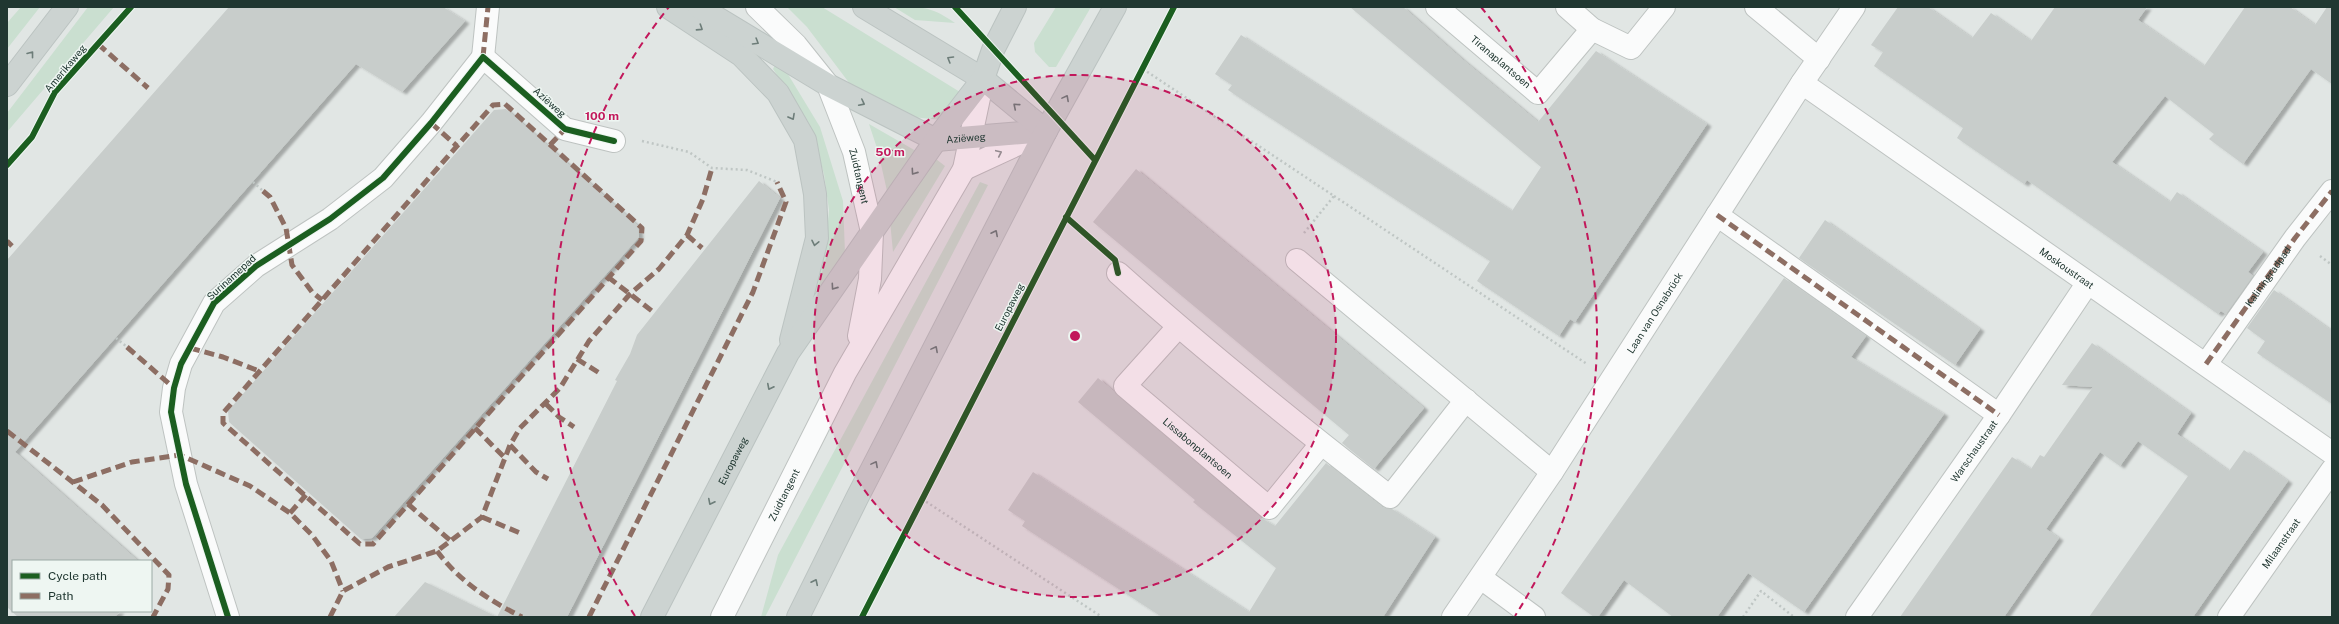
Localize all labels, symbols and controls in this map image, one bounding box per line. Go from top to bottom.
one-way arrow [696,23,703,30]
street label: Tiranaplantsoen [1468,33,1534,91]
one-way arrow [752,37,759,44]
street label: Amerikaweg [42,42,88,94]
one-way arrow [26,52,33,59]
one-way arrow [947,56,954,64]
street label: Aziëweg [531,84,569,120]
one-way arrow [1062,95,1069,102]
one-way arrow [858,98,866,106]
one-way arrow [1014,104,1021,111]
text: 100 m [585,109,619,123]
one-way arrow [788,113,795,120]
street label: Aziëweg [946,130,986,145]
text: 50 m [875,145,905,159]
street label: Zuidtangent [847,146,872,205]
one-way arrow [995,150,1003,158]
one-way arrow [912,168,919,175]
one-way arrow [990,230,998,237]
one-way arrow [811,240,820,246]
street label: Kaliningradpad [2242,244,2293,309]
street label: Moskoustraat [2037,245,2096,291]
street label: Surinamepad [204,252,258,302]
street label: Laan van Osnabrück [1624,270,1685,355]
street label: Europaweg [992,281,1026,333]
one-way arrow [831,283,839,290]
centre of rings [1068,329,1082,343]
one-way arrow [930,345,937,353]
one-way arrow [767,383,775,391]
street label: Lissabonplantsoen [1161,415,1235,481]
street label: Warschaustraat [1948,417,2000,484]
street label: Europaweg [715,435,750,487]
one-way arrow [870,461,877,468]
street label: Zuidtangent [765,466,802,523]
one-way arrow [708,498,716,505]
street label: Milaanstraat [2259,516,2302,571]
legend [12,560,152,612]
text: Cycle path [48,569,107,583]
one-way arrow [811,579,818,586]
text: Path [48,589,74,603]

